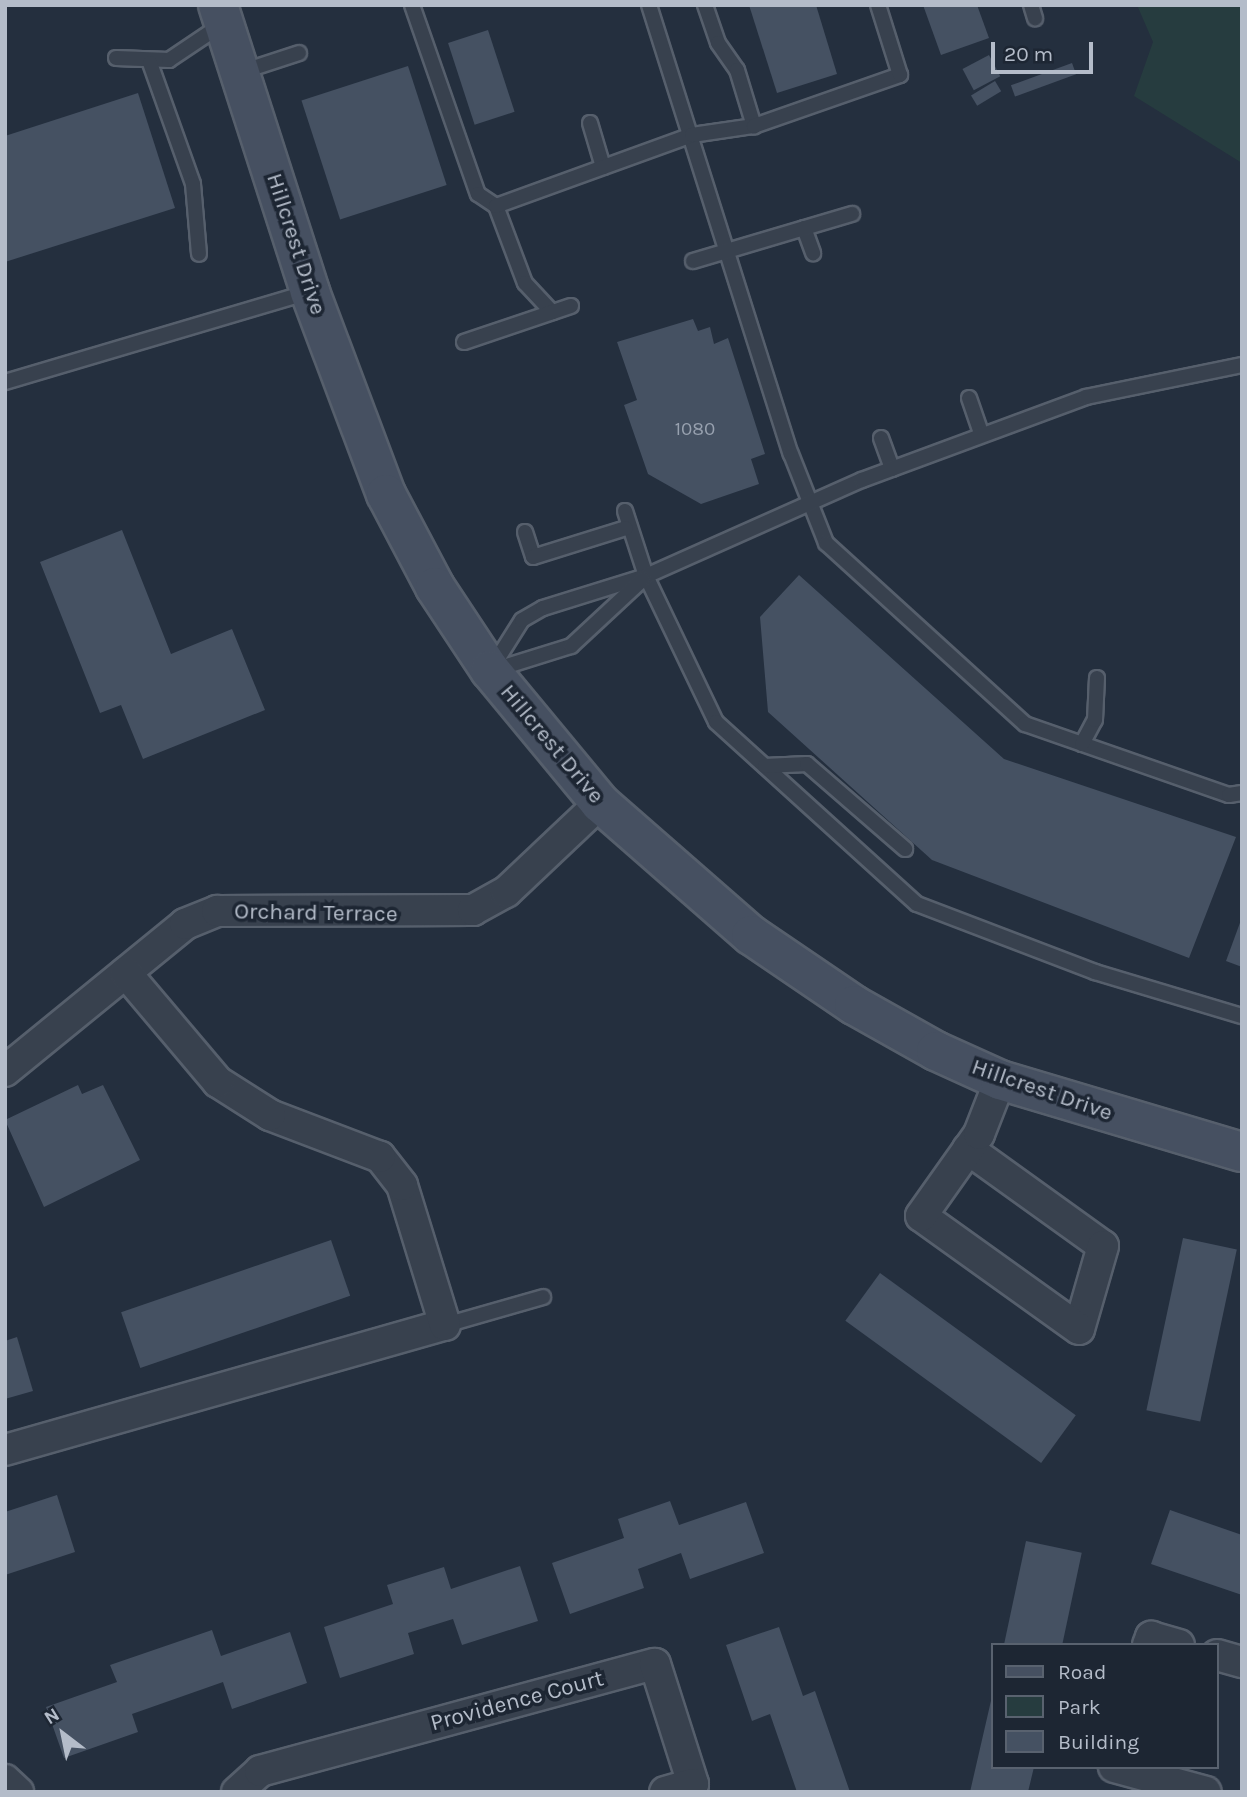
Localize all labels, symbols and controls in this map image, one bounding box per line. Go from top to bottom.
scale bar [995,28,1096,72]
text: 20 m [1004,42,1053,66]
street label: Hillcrest Drive [260,170,332,318]
house number: 1080 [675,419,715,441]
street label: Hillcrest Drive [494,679,610,809]
street label: Orchard Terrace [234,898,398,928]
street label: Hillcrest Drive [968,1053,1116,1127]
legend [992,1643,1219,1769]
text: Road [1058,1660,1106,1684]
street label: Providence Court [427,1665,607,1737]
text: Park [1058,1695,1101,1719]
north arrow [28,1699,98,1769]
text: N [40,1703,63,1729]
text: Building [1058,1730,1139,1754]

